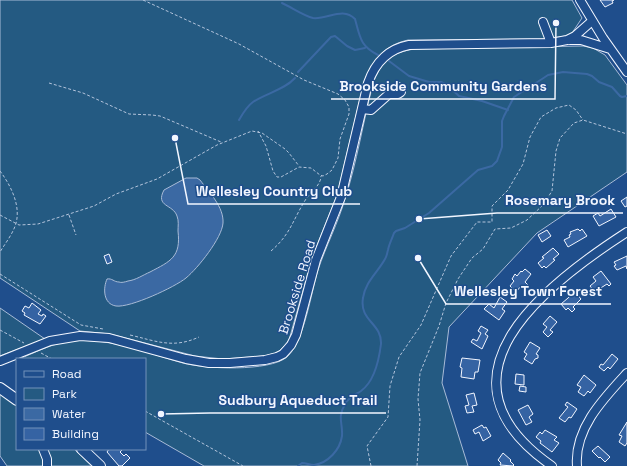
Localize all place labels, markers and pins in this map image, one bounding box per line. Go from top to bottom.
callout: Brookside Community Gardens [331,73,555,99]
callout: Wellesley Country Club [188,178,360,204]
callout: Rosemary Brook [497,187,623,213]
callout: Wellesley Town Forest [446,278,611,304]
callout: Sudbury Aqueduct Trail [210,387,386,413]

